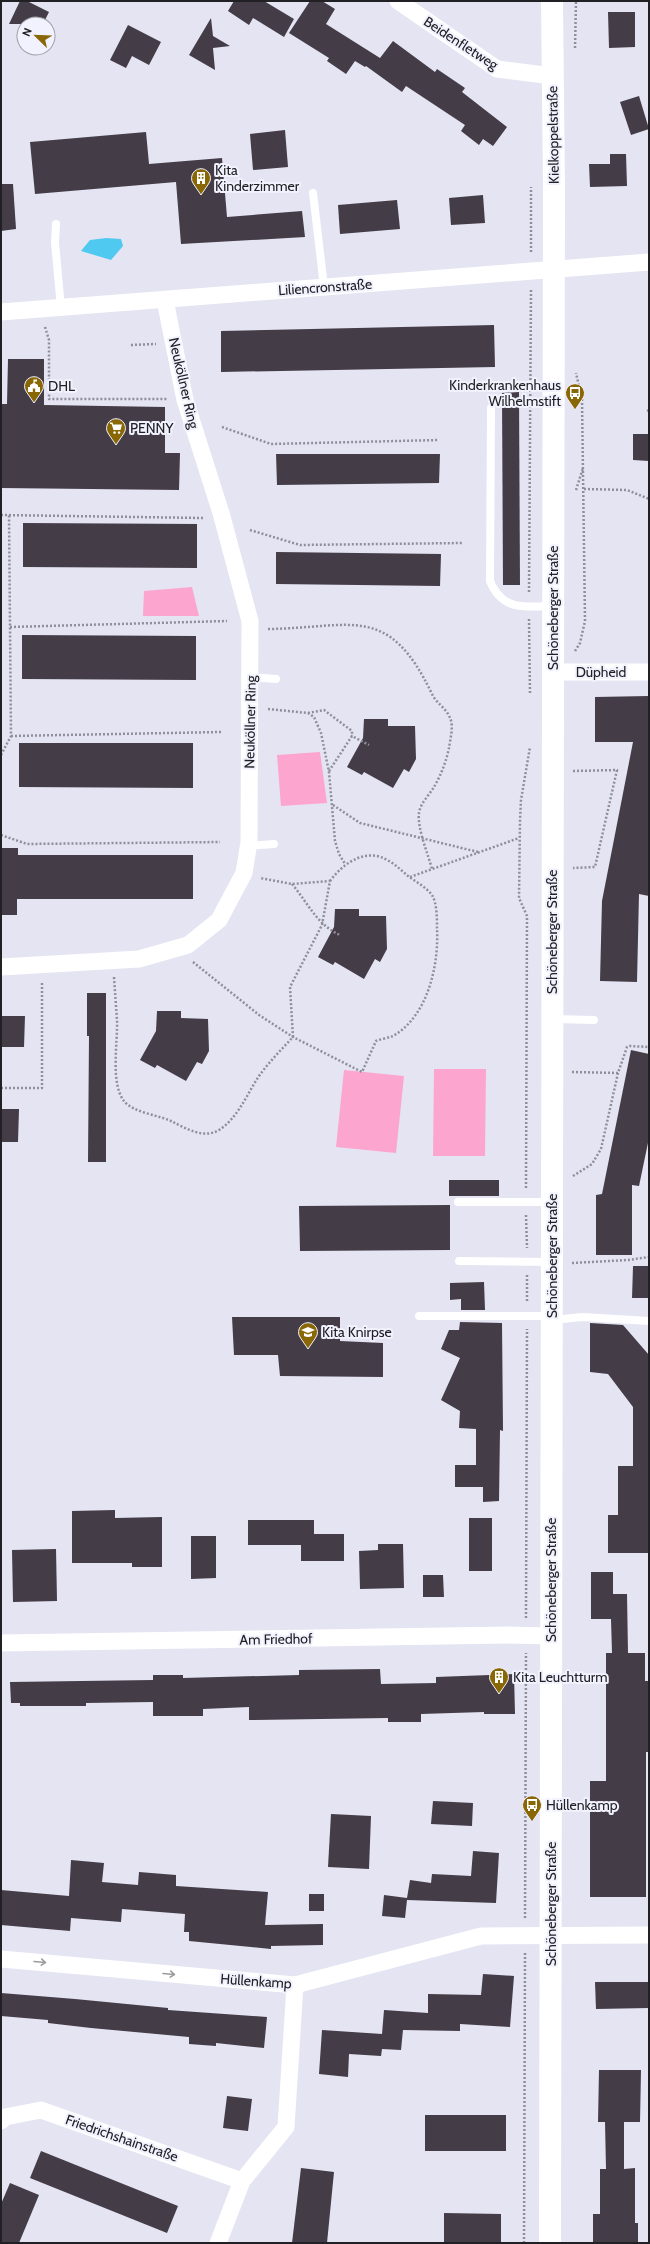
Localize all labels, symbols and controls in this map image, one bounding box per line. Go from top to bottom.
street label: Beidenfletweg [420,12,502,74]
north arrow [16,16,56,56]
text: N [19,26,35,38]
street label: Kielkoppelstraße [543,86,563,184]
place label: Kita Kinderzimmer [215,161,300,195]
building icon: Kita Kinderzimmer [190,167,212,195]
street label: Liliencronstraße [277,275,373,299]
street label: Neuköllner Ring [165,336,203,431]
public building icon: DHL [23,375,45,403]
place label: Kinderkrankenhaus Wilhelmstift [449,376,561,410]
place label: DHL [48,377,75,395]
bus stop icon: Kinderkrankenhaus Wilhelmstift [564,382,586,410]
supermarket icon: PENNY [105,417,127,445]
place label: PENNY [130,419,174,437]
street label: Schöneberger Straße [544,546,562,670]
street label: Düpheid [576,663,626,681]
street label: Neuköllner Ring [240,674,260,769]
street label: Schöneberger Straße [543,870,561,994]
street label: Schöneberger Straße [543,1194,561,1318]
school or university icon: Kita Knirpse [297,1321,319,1349]
place label: Kita Knirpse [322,1323,392,1341]
street label: Schöneberger Straße [542,1518,560,1642]
street label: Am Friedhof [239,1629,313,1649]
building icon: Kita Leuchtturm [488,1666,510,1694]
place label: Kita Leuchtturm [513,1668,608,1686]
bus stop icon: Hüllenkamp [521,1794,543,1822]
place label: Hüllenkamp [546,1796,618,1814]
street label: Schöneberger Straße [542,1842,560,1966]
one-way arrow [33,1959,46,1966]
one-way arrow [162,1970,175,1978]
street label: Hüllenkamp [220,1970,293,1992]
street label: Friedrichshainstraße [63,2110,181,2166]

